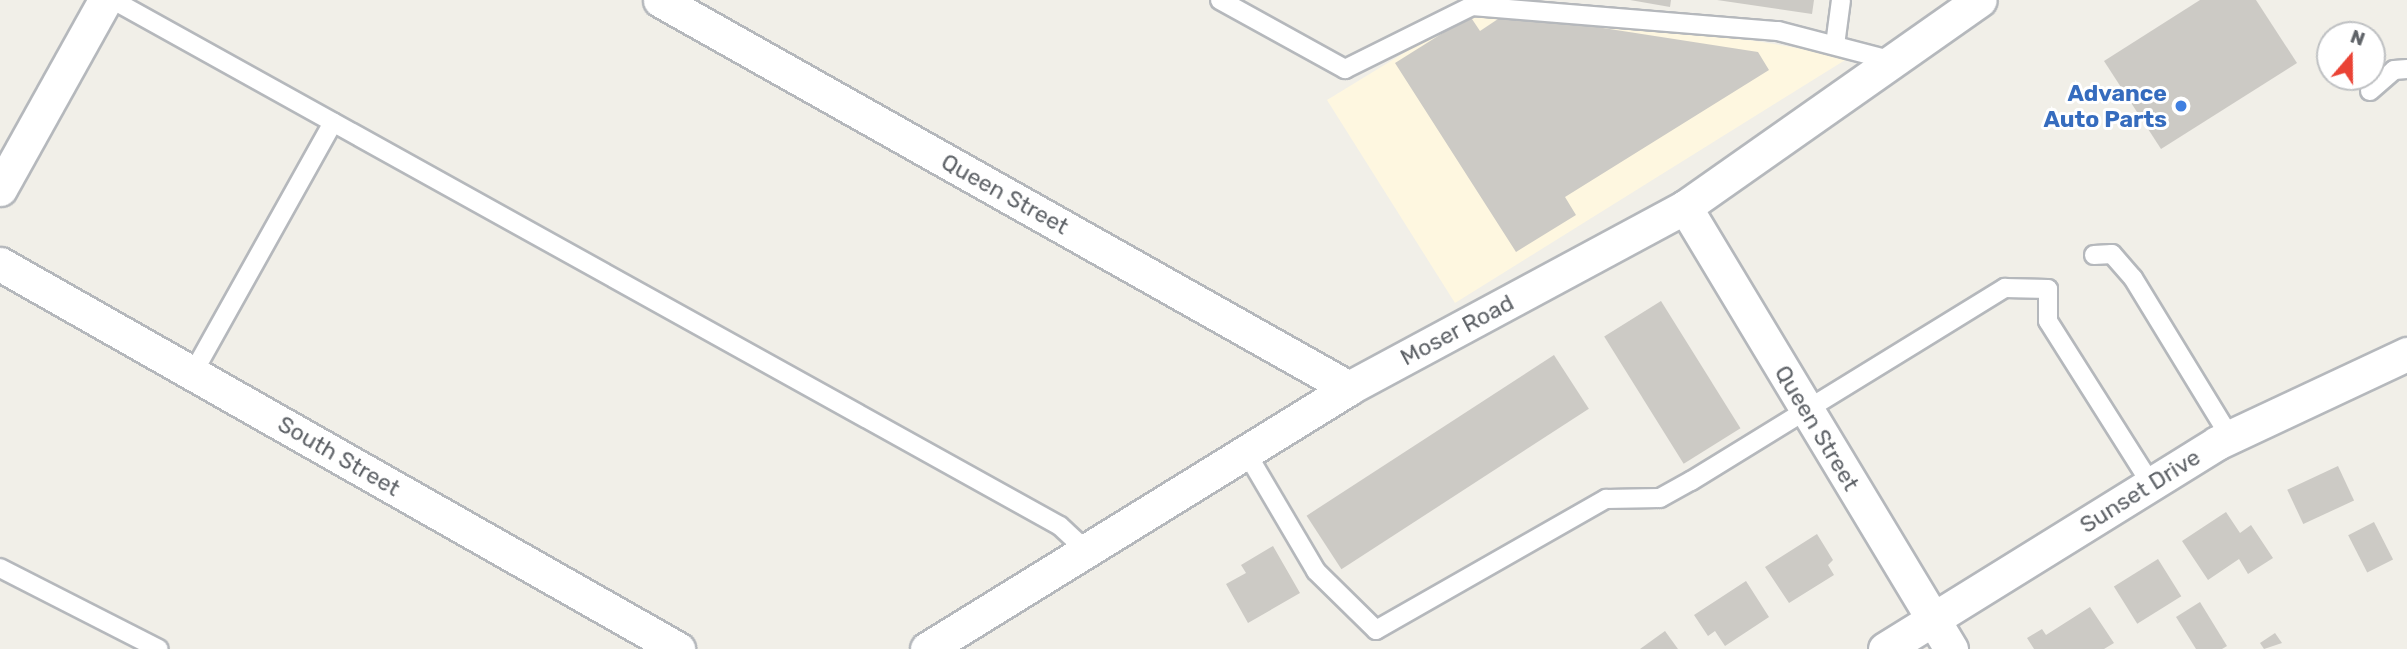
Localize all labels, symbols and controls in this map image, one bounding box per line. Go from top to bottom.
north arrow [2316,21,2386,91]
text: N [2347,25,2368,51]
place label: Advance Auto Parts [2043,79,2167,133]
marker: Advance Auto Parts [2173,98,2189,114]
street label: Queen Street [937,148,1073,240]
street label: Moser Road [1395,288,1519,372]
street label: Queen Street [1769,360,1865,496]
street label: South Street [273,410,405,502]
street label: Sunset Drive [2075,443,2205,539]

